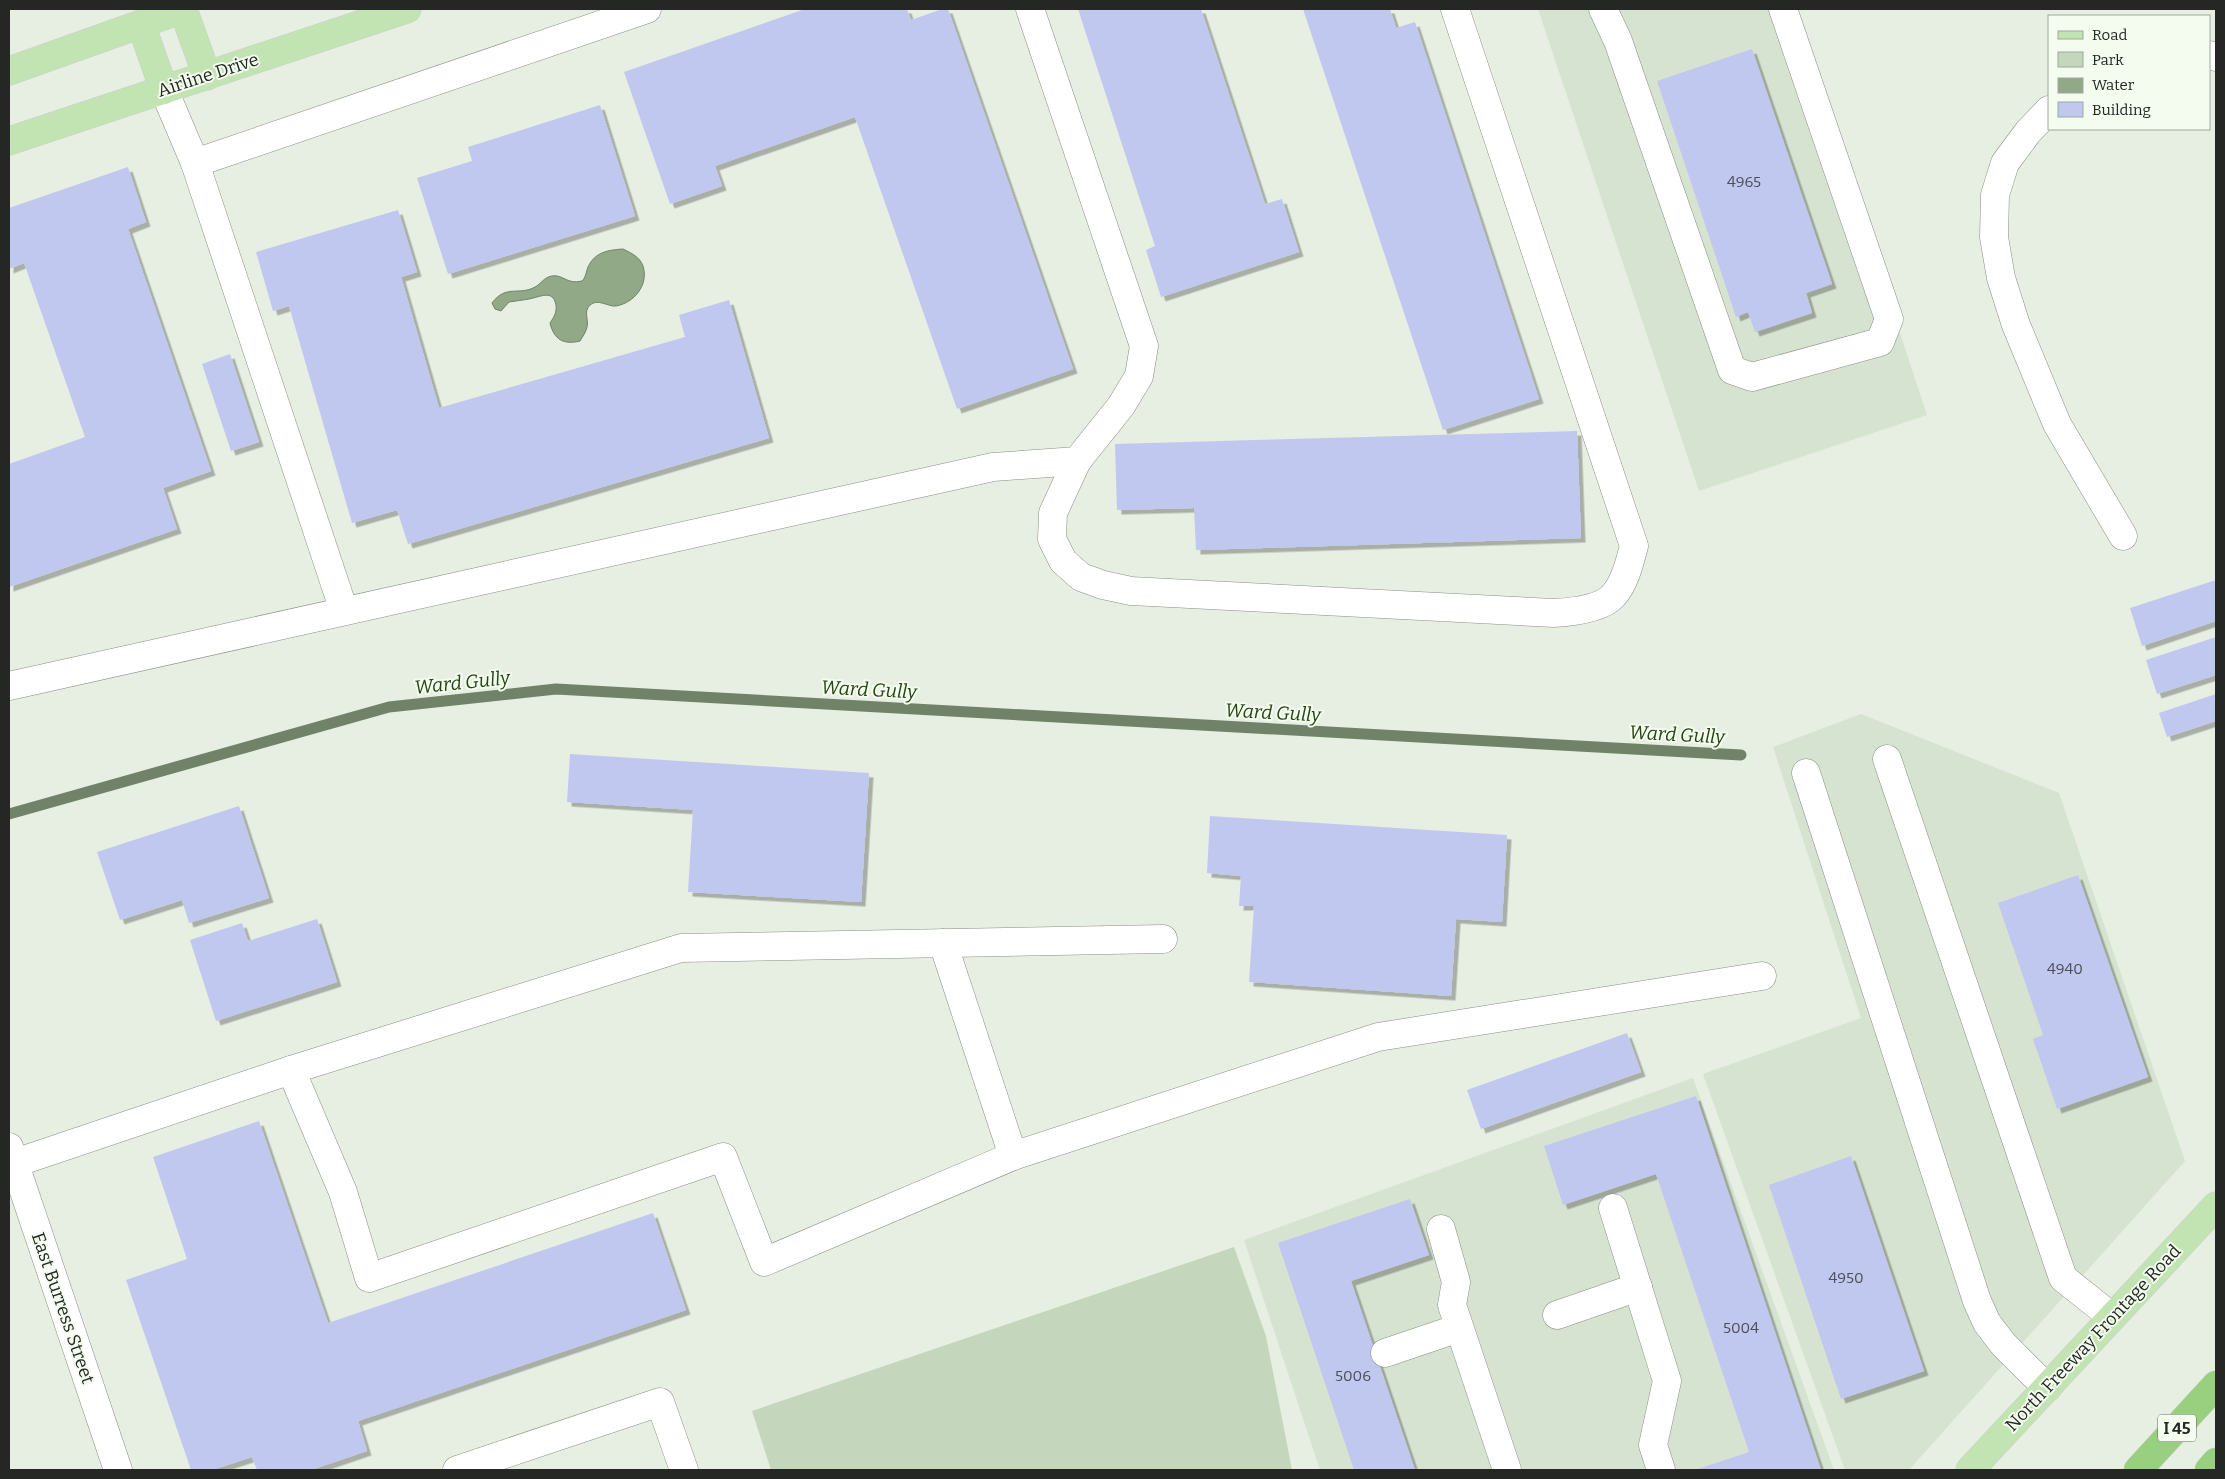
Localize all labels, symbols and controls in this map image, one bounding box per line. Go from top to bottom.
legend [2048,15,2210,130]
text: Road [2092,26,2127,44]
street label: Airline Drive [155,48,261,102]
text: Park [2092,51,2124,69]
text: Water [2092,76,2135,94]
text: Building [2092,101,2151,119]
house number: 4965 [1727,173,1761,191]
water label: Ward Gully [413,666,512,699]
water label: Ward Gully [821,676,919,704]
water label: Ward Gully [1225,699,1323,727]
water label: Ward Gully [1629,721,1727,749]
house number: 4940 [2047,960,2083,978]
street label: East Burress Street [27,1229,99,1387]
street label: North Freeway Frontage Road [2001,1240,2186,1436]
house number: 4950 [1828,1269,1864,1287]
house number: 5004 [1723,1319,1759,1337]
house number: 5006 [1335,1367,1371,1385]
road number: I 45 [2158,1415,2196,1442]

